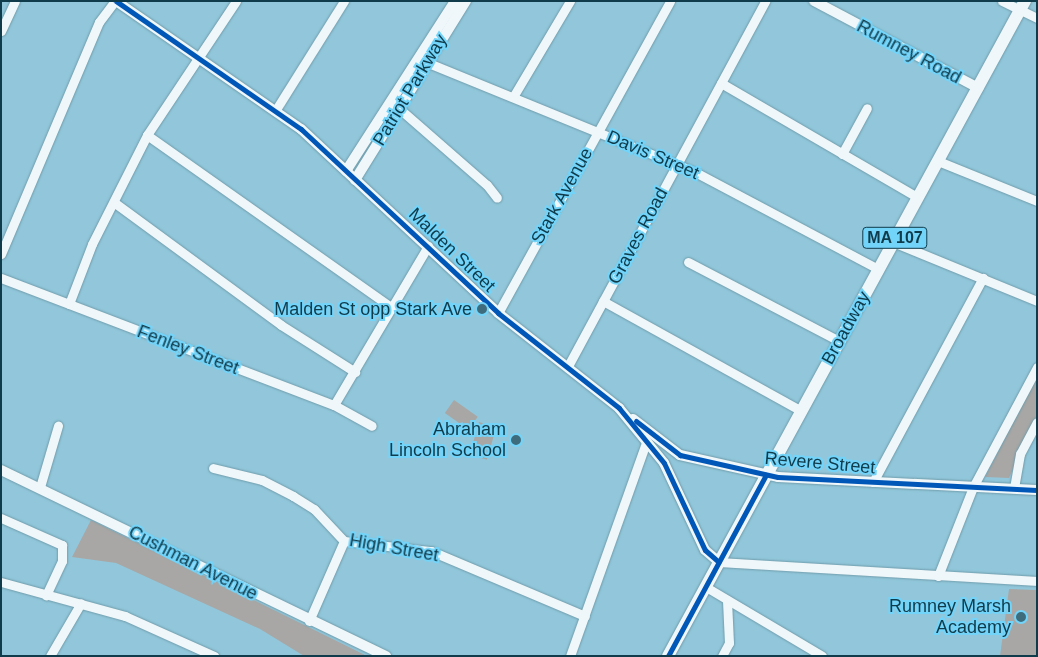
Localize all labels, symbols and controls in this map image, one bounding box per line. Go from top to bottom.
street label: Rumney Road [853,15,965,89]
street label: Patriot Parkway [368,30,452,150]
street label: Davis Street [604,126,702,184]
street label: Stark Avenue [526,144,598,248]
street label: Graves Road [604,184,672,288]
street label: Malden Street [404,203,500,297]
road number: MA 107 [861,224,929,252]
street label: Broadway [817,288,875,368]
place label: Malden St opp Stark Ave [273,298,472,320]
marker: Malden St opp Stark Ave [476,303,488,315]
street label: Fenley Street [134,321,242,379]
place label: Abraham Lincoln School [389,419,506,462]
marker: Abraham Lincoln School [510,434,522,446]
street label: Revere Street [764,447,876,479]
street label: Cushman Avenue [124,521,262,605]
street label: High Street [348,530,440,566]
place label: Rumney Marsh Academy [889,596,1011,638]
marker: Rumney Marsh Academy [1015,611,1027,623]

